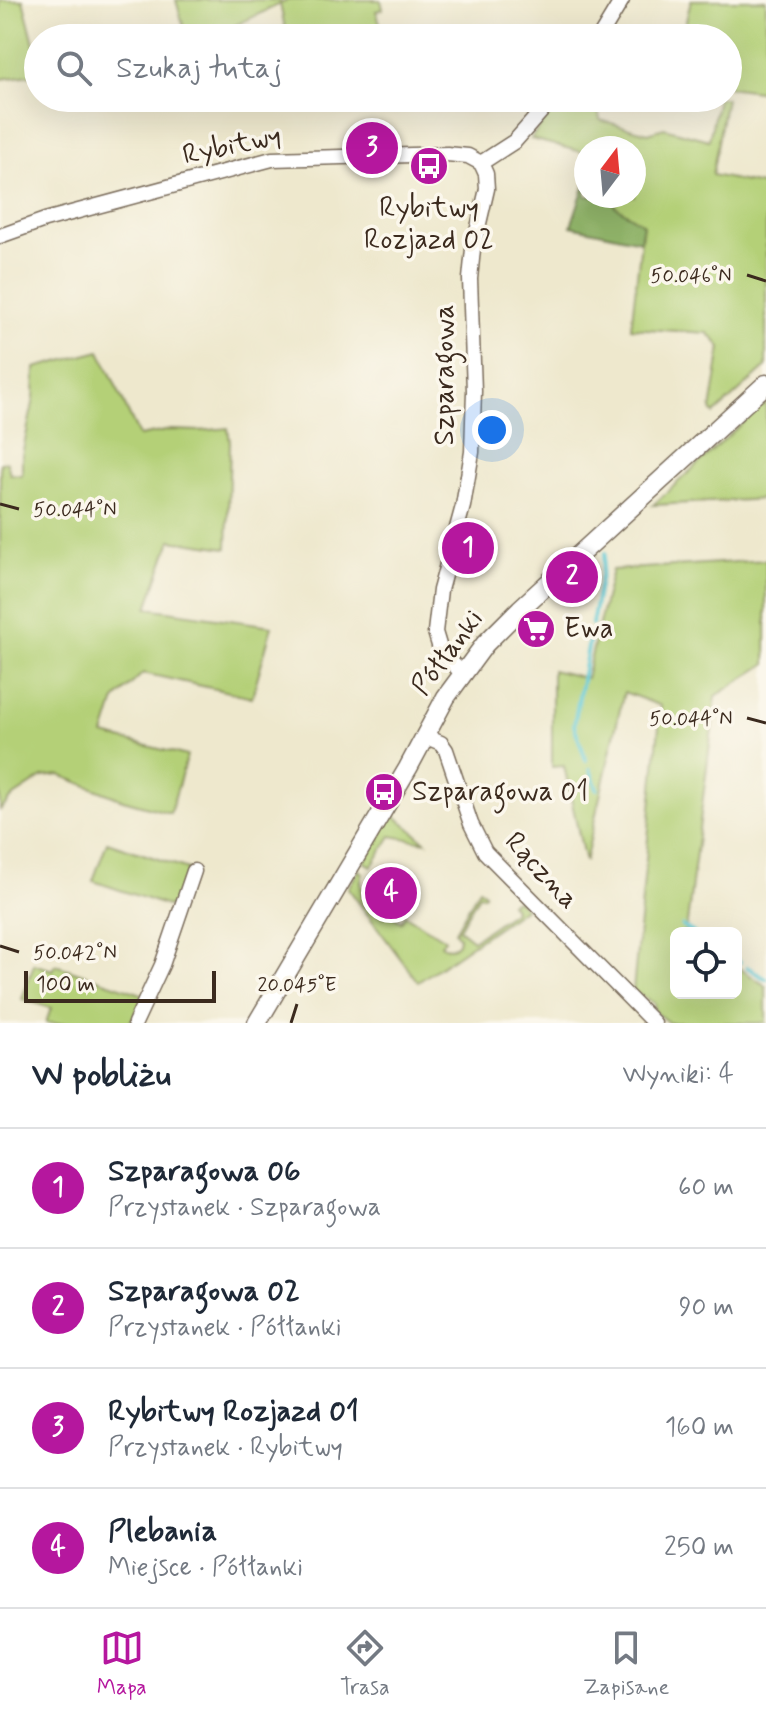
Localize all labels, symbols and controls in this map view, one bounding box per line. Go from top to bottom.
search box [24,24,742,112]
icon: search [52,46,96,90]
text: Szukaj tutaj [116,49,282,88]
street label: Rybitwy [179,118,285,174]
pin: 3 [346,118,398,178]
north arrow [574,136,646,208]
bus stop icon: Rybitwy Rozjazd 02 [408,145,450,187]
place label: Rybitwy Rozjazd 02 [364,190,494,259]
text: 50.046°N [651,263,731,290]
street label: Szparagowa [427,304,467,446]
your location [472,410,512,450]
text: 50.044°N [33,497,117,524]
pin: 1 [442,518,494,578]
pin: 2 [546,547,598,607]
street label: Półłanki [404,603,492,703]
supermarket icon: Ewa [515,608,557,650]
place label: Ewa [564,611,613,648]
text: 50.044°N [649,706,733,733]
bus stop icon: Szparagowa 01 [363,771,405,813]
place label: Szparagowa 01 [412,774,588,814]
street label: Rączna [496,824,586,918]
pin: 4 [365,863,417,923]
map controls [670,927,742,999]
button: locate [670,927,742,999]
text: 50.042°N [33,940,117,967]
scale bar [24,967,216,1003]
text: 100 m [36,971,95,999]
text: 20.045°E [258,972,336,999]
text: W pobliżu [32,1053,171,1098]
text: Wyniki: 4 [623,1058,734,1092]
text: Szparagowa 06 [108,1152,301,1191]
text: 1 [52,1171,64,1205]
text: 60 m [678,1171,734,1205]
text: Przystanek · Szparagowa [108,1191,381,1225]
text: Szparagowa 02 [108,1272,300,1311]
text: 2 [52,1291,64,1325]
text: 90 m [679,1291,734,1325]
text: Przystanek · Półłanki [108,1311,342,1345]
text: Rybitwy Rozjazd 01 [108,1392,359,1431]
text: 3 [52,1411,64,1445]
text: 160 m [665,1411,734,1445]
text: Przystanek · Rybitwy [108,1431,343,1465]
text: Plebania [108,1512,217,1551]
text: 4 [50,1531,66,1565]
text: 250 m [664,1531,734,1565]
text: Miejsce · Półłanki [108,1551,303,1585]
tab: Mapa [97,1626,147,1702]
tab: Trasa [340,1626,390,1702]
tab: Zapisane [583,1626,669,1702]

